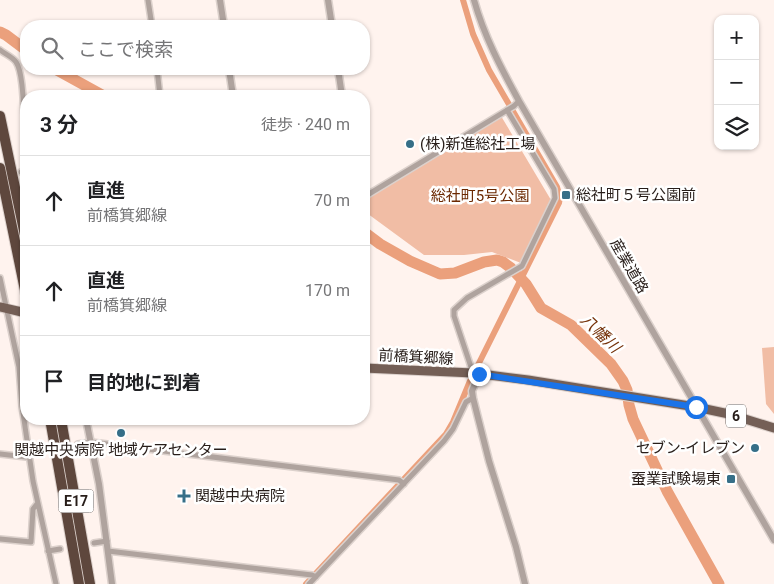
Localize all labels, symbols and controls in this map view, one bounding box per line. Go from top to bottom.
map controls [714,15,759,150]
button: + [714,15,759,60]
search box [20,20,370,75]
icon: search [38,34,66,62]
text: ここで検索 [78,38,173,61]
button: − [714,60,759,105]
button: layers [714,105,759,150]
text: 3 分 [40,113,78,137]
text: 徒歩 · 240 m [261,115,350,134]
place label: (株)新進総社工場 [420,135,535,153]
marker: (株)新進総社工場 [404,138,416,150]
text: 直進 [87,179,125,202]
place label: 総社町５号公園前 [576,186,696,204]
icon: ahead [40,187,68,215]
park label: 総社町5号公園 [431,187,529,205]
marker: 総社町５号公園前 [560,189,572,201]
text: 70 m [314,191,350,210]
text: 前橋箕郷線 [87,206,167,225]
street label: 産業道路 [606,236,652,296]
text: 直進 [87,269,125,292]
icon: ahead [40,277,68,305]
text: 170 m [305,281,350,300]
text: 前橋箕郷線 [87,296,167,315]
water label: 八幡川 [577,310,626,358]
street label: 前橋箕郷線 [378,346,454,368]
route end [468,363,491,386]
icon: arrive [40,367,68,395]
text: 目的地に到着 [87,371,201,394]
route start [685,396,708,419]
road number: 6 [726,404,746,428]
marker: 関越中央病院 地域ケアセンター [115,427,127,439]
place label: セブン-イレブン [636,439,745,457]
place label: 関越中央病院 地域ケアセンター [14,441,228,459]
marker: セブン-イレブン [749,442,761,454]
place label: 蚕業試験場東 [631,470,721,488]
marker: 蚕業試験場東 [725,473,737,485]
place label: 関越中央病院 [195,487,285,505]
marker: 関越中央病院 [177,489,191,503]
road number: E17 [58,490,94,512]

